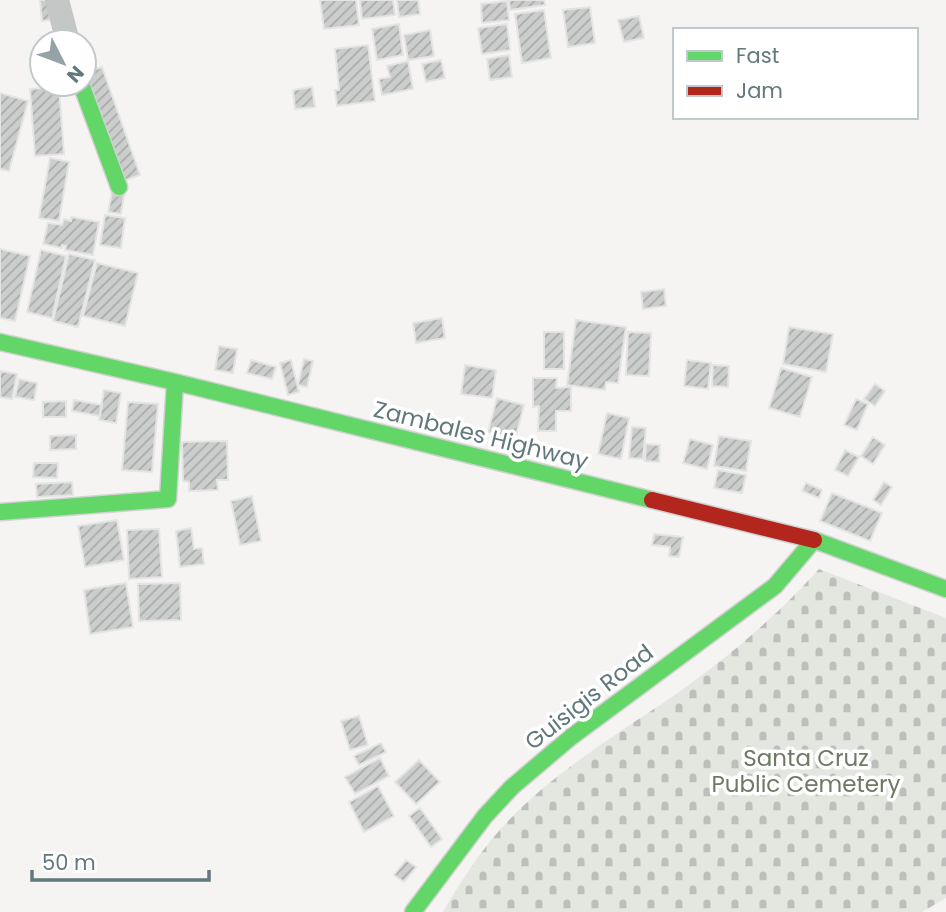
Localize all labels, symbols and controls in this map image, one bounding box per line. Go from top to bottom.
north arrow [28,28,98,98]
legend [673,28,918,119]
text: Fast [736,41,779,70]
text: N [60,60,90,88]
text: Jam [736,76,783,105]
street label: Zambales Highway [370,393,592,477]
street label: Guisigis Road [518,637,660,757]
park label: Santa Cruz Public Cemetery [711,742,901,800]
scale bar [32,838,208,882]
text: 50 m [42,848,96,877]

